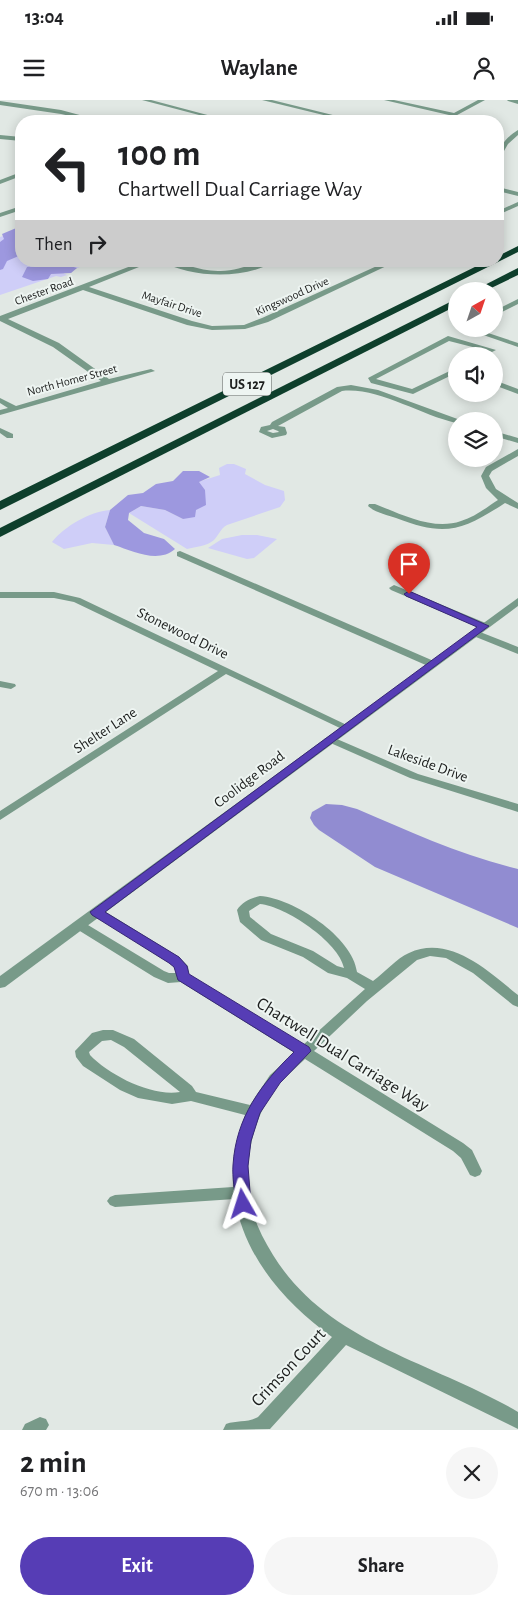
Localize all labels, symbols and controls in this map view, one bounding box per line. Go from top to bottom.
text: 13:04 [25,8,64,27]
icon: menu [20,54,48,82]
icon: person [470,54,498,82]
text: Waylane [220,57,298,79]
icon: left [35,135,100,200]
text: 100 m [118,137,201,172]
text: Chartwell Dual Carriage Way [118,178,362,200]
icon: right [83,230,111,258]
text: Then [35,235,73,254]
street label: Kingswood Drive [254,274,330,318]
street label: Chester Road [13,275,75,307]
north arrow [448,282,502,338]
map controls [448,282,503,467]
street label: Mayfair Drive [140,289,204,320]
button: sound [448,347,503,402]
street label: North Homer Street [26,362,118,398]
road number: US 127 [223,372,271,396]
button: layers [448,412,503,467]
pin [388,543,430,594]
icon: arrive [395,550,423,578]
street label: Stonewood Drive [135,605,231,662]
street label: Shelter Lane [71,705,140,756]
street label: Lakeside Drive [386,742,470,785]
street label: Coolidge Road [211,748,287,811]
street label: Chartwell Dual Carriage Way [253,994,432,1116]
position arrow [216,1177,268,1229]
street label: Crimson Court [248,1325,329,1410]
button: close [446,1447,498,1499]
text: 2 min [20,1448,87,1478]
text: 670 m · 13:06 [20,1483,99,1499]
button: Exit [20,1537,254,1595]
button: Share [264,1537,498,1595]

